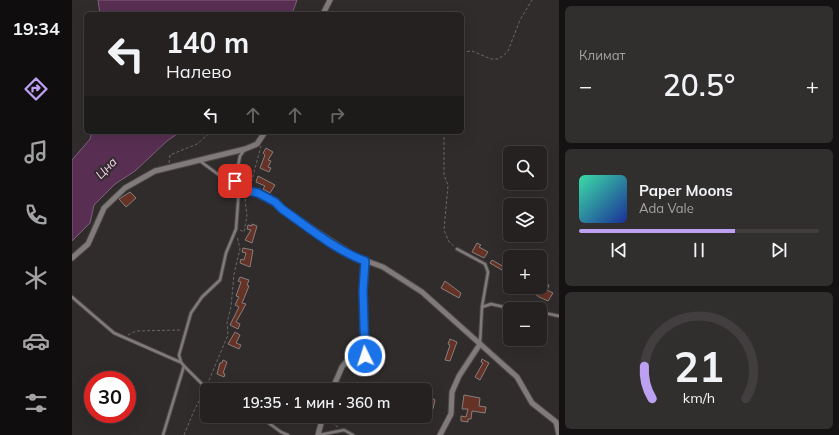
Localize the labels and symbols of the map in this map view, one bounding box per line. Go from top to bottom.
water label: Цна [92,154,120,182]
pin [218,164,252,198]
position arrow [344,335,386,377]
speed limit sign: 30 [84,371,136,423]

